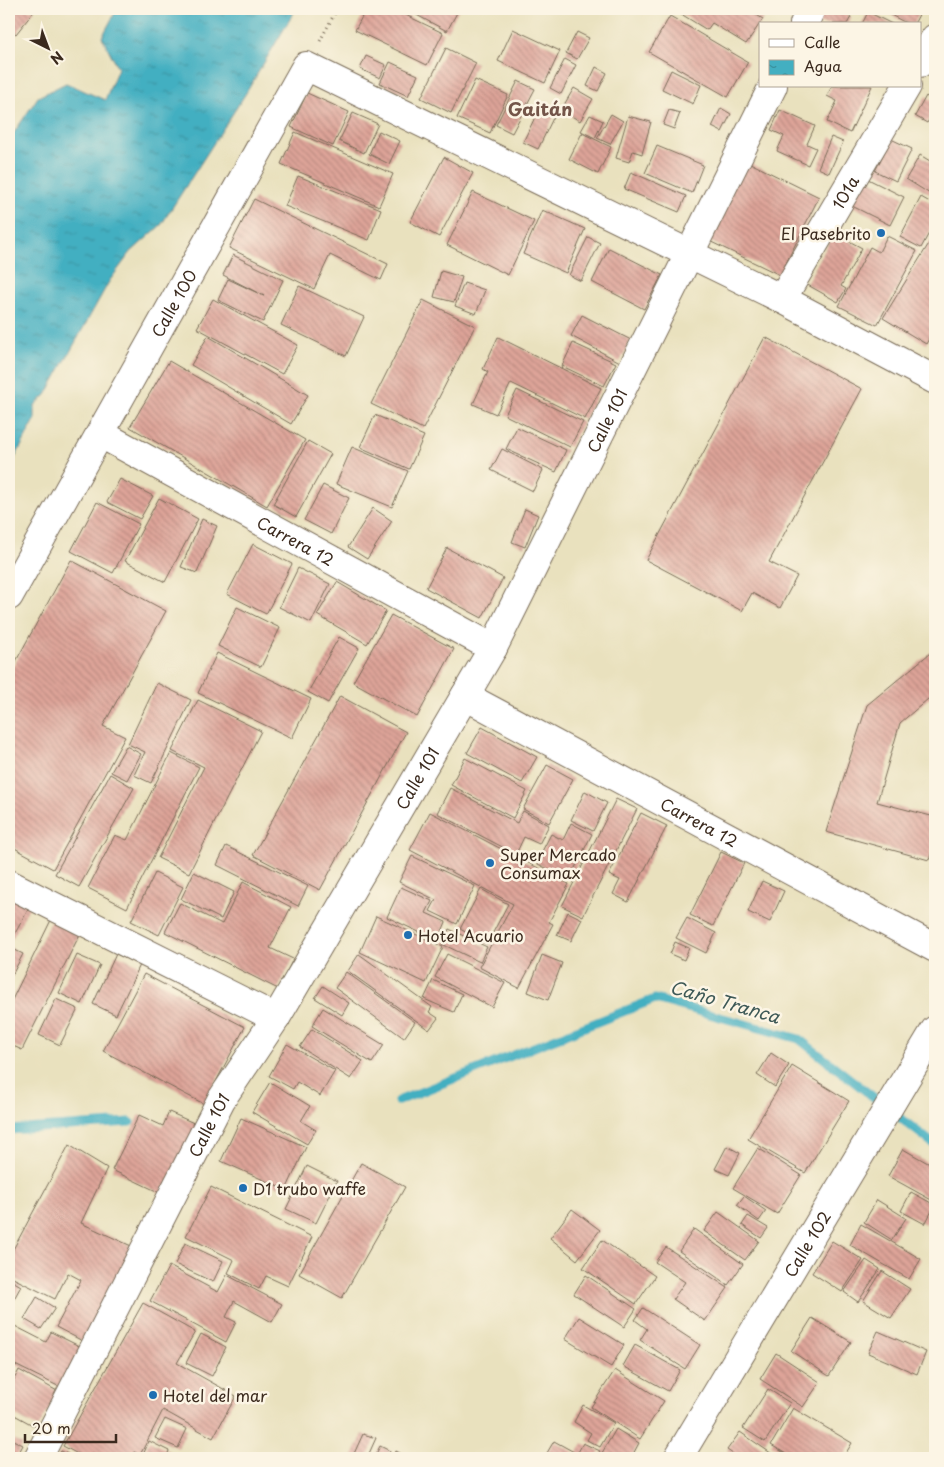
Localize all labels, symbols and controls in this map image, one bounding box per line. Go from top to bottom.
north arrow [22,22,72,72]
legend [759,22,922,88]
text: Calle [804,30,841,53]
text: N [46,47,68,70]
text: Agua [804,54,842,77]
district label: Gaitán [508,95,572,122]
street label: 101a [826,171,864,213]
place label: El Pasebrito [781,221,871,245]
marker: El Pasebrito [875,227,887,239]
street label: Calle 100 [145,265,202,341]
street label: Calle 101 [580,384,632,457]
street label: Carrera 12 [253,510,339,571]
street label: Calle 101 [389,742,444,814]
street label: Carrera 12 [656,791,742,852]
place label: Super Mercado Consumax [500,842,617,884]
marker: Super Mercado Consumax [484,857,496,869]
place label: Hotel Acuario [418,923,524,947]
marker: Hotel Acuario [402,929,414,941]
water label: Caño Tranca [667,972,784,1030]
street label: Calle 101 [182,1088,234,1161]
place label: D1 trubo waffe [253,1176,366,1200]
marker: D1 trubo waffe [237,1182,249,1194]
street label: Calle 102 [777,1206,836,1281]
place label: Hotel del mar [163,1383,268,1407]
marker: Hotel del mar [147,1389,159,1401]
scale bar [25,1412,116,1444]
text: 20 m [32,1416,71,1439]

